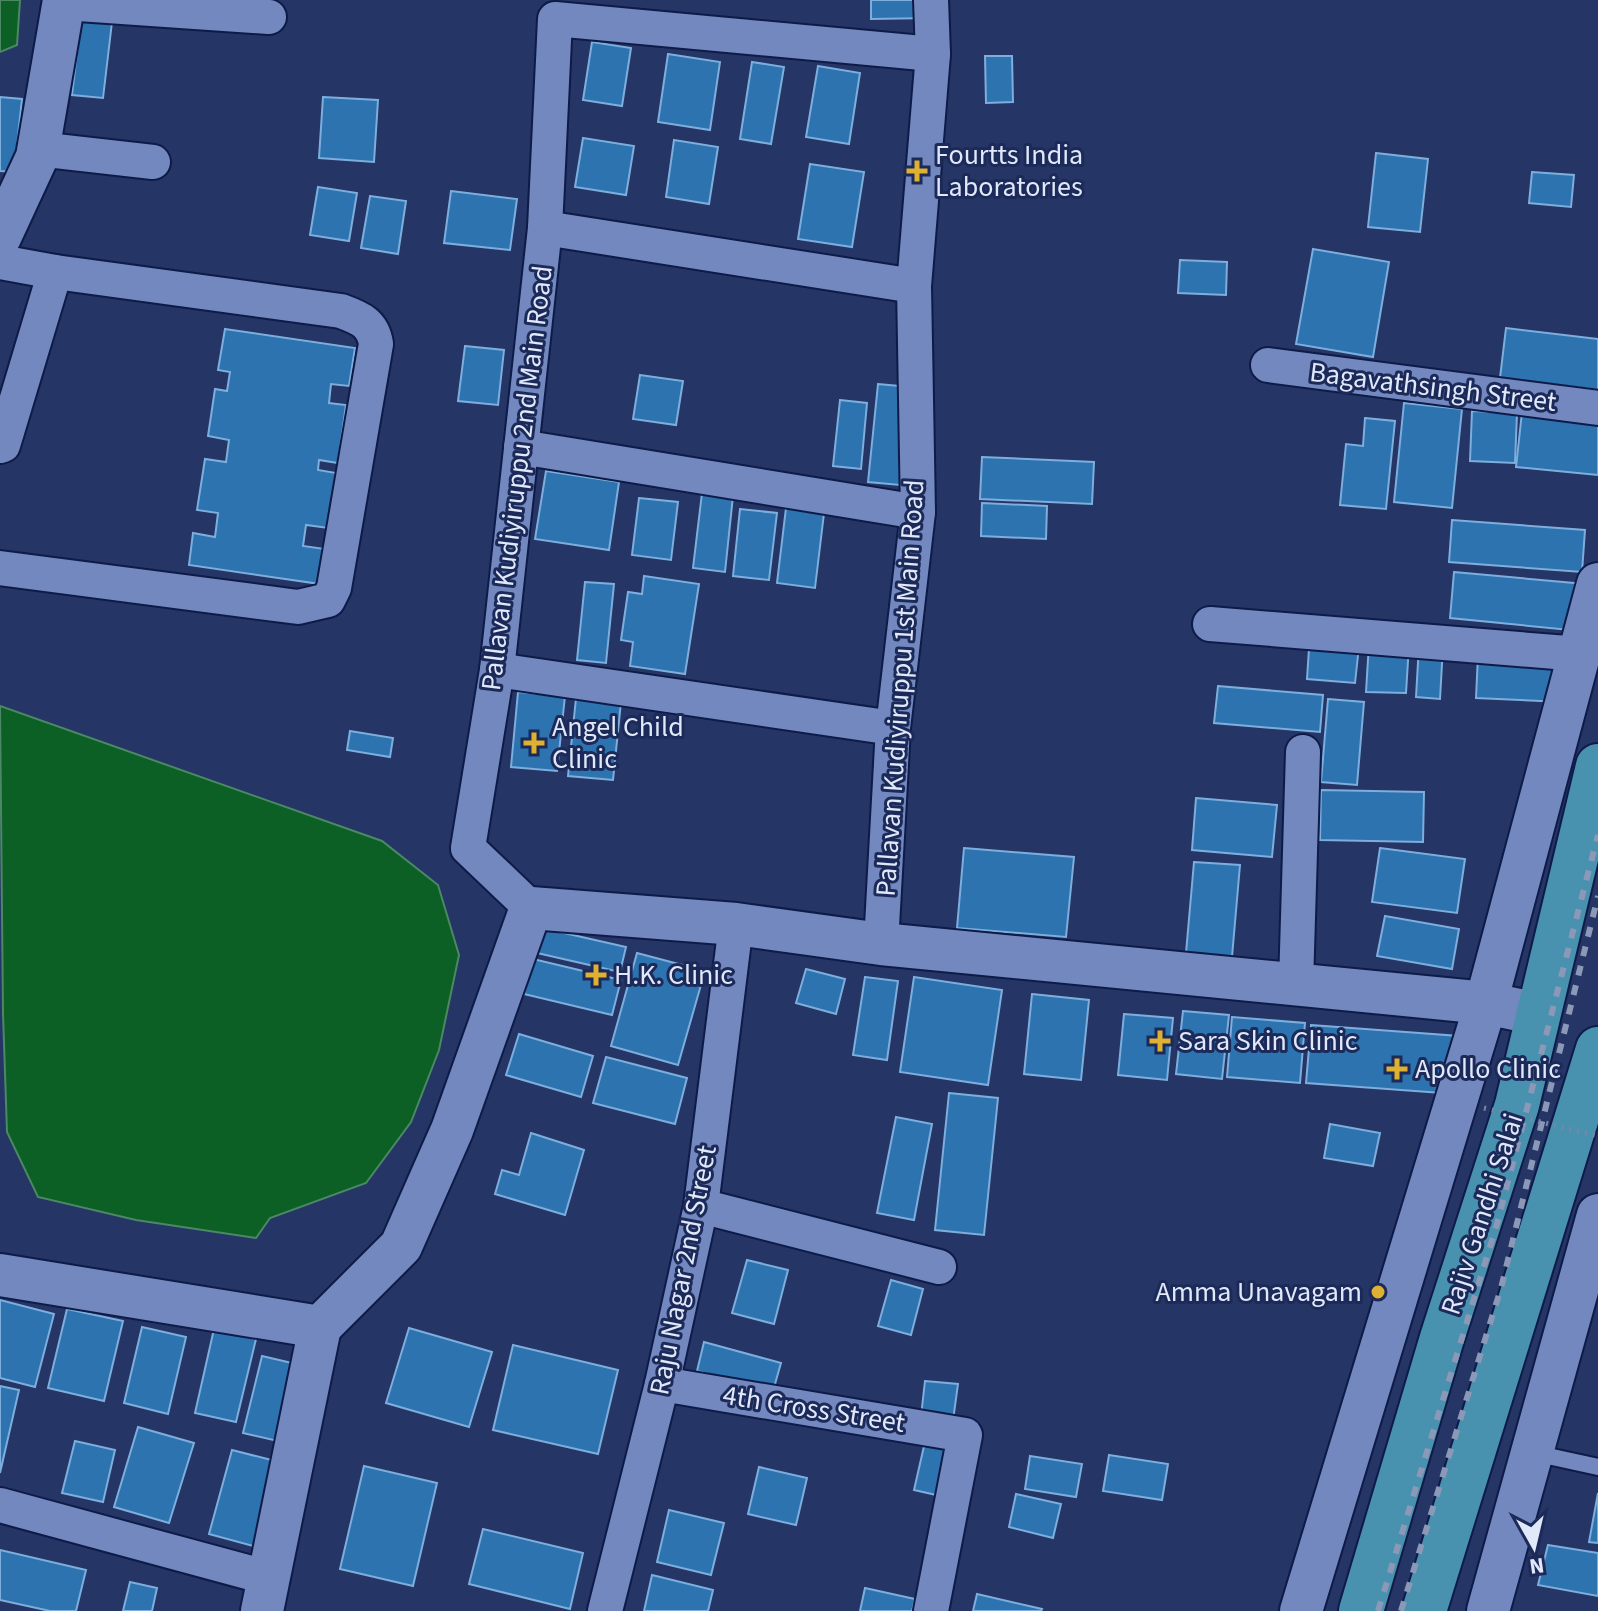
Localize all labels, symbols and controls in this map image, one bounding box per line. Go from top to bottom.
place label: Fourtts India Laboratories [935,135,1083,207]
marker: Fourtts India Laboratories [906,160,928,182]
street label: Pallavan Kudiyiruppu 2nd Main Road [471,263,563,693]
street label: Bagavathsingh Street [1307,352,1559,422]
street label: Pallavan Kudiyiruppu 1st Main Road [865,478,935,898]
place label: Angel Child Clinic [552,707,684,779]
marker: Angel Child Clinic [523,732,545,754]
place label: H.K. Clinic [614,955,733,995]
marker: H.K. Clinic [585,964,607,986]
place label: Sara Skin Clinic [1178,1021,1358,1061]
marker: Sara Skin Clinic [1149,1030,1171,1052]
place label: Apollo Clinic [1415,1049,1561,1089]
marker: Apollo Clinic [1386,1058,1408,1080]
street label: Rajiv Gandhi Salai [1431,1108,1533,1320]
street label: Raju Nagar 2nd Street [639,1141,727,1398]
place label: Amma Unavagam [1156,1272,1362,1312]
marker: Amma Unavagam [1369,1283,1387,1301]
street label: 4th Cross Street [720,1375,909,1443]
north arrow [1494,1507,1574,1587]
text: N [1527,1549,1546,1583]

